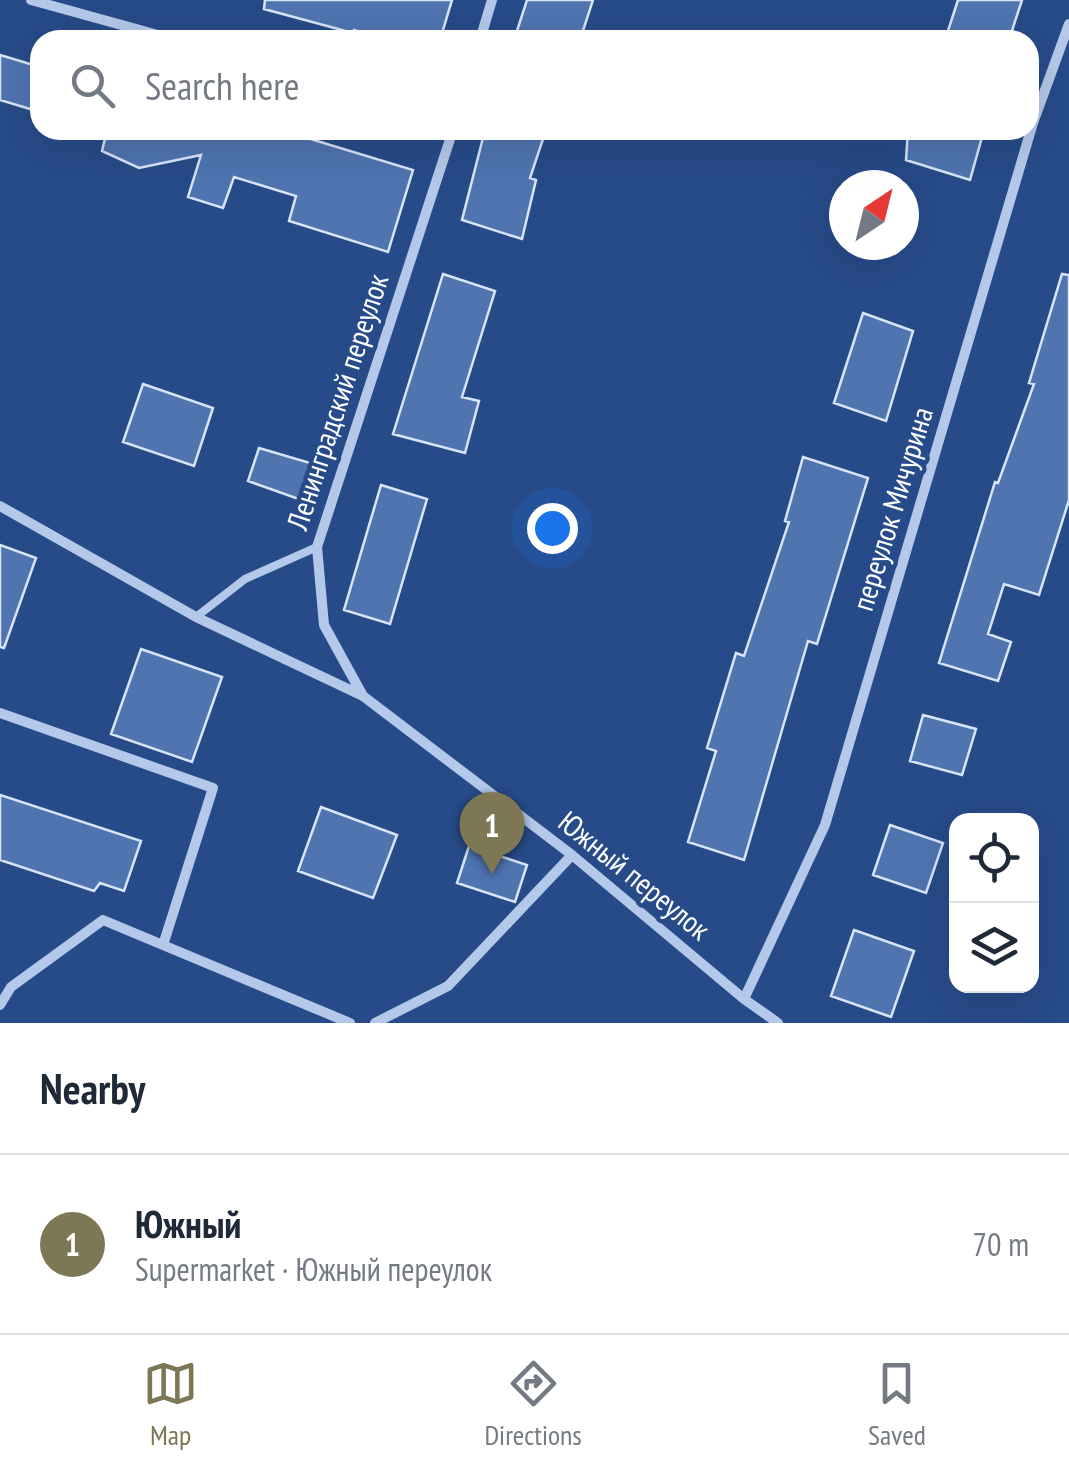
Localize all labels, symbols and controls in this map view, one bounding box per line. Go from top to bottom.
search box [30,30,1039,140]
icon: search [65,58,120,113]
text: Search here [145,61,299,110]
north arrow [829,170,919,260]
street label: Ленинградский переулок [277,268,396,535]
street label: переулок Мичурина [842,402,941,615]
your location [527,503,578,554]
pin: 1 [460,792,524,874]
street label: Южный переулок [551,802,719,948]
map controls [949,813,1039,993]
button: locate [949,813,1039,903]
button: layers [949,903,1039,993]
text: Nearby [40,1061,145,1116]
text: Южный [135,1199,241,1248]
text: 1 [65,1223,80,1265]
text: 70 m [973,1223,1029,1265]
text: Supermarket · Южный переулок [135,1248,492,1290]
tab: Map [143,1356,198,1453]
tab: Directions [484,1356,582,1453]
tab: Saved [868,1356,926,1453]

